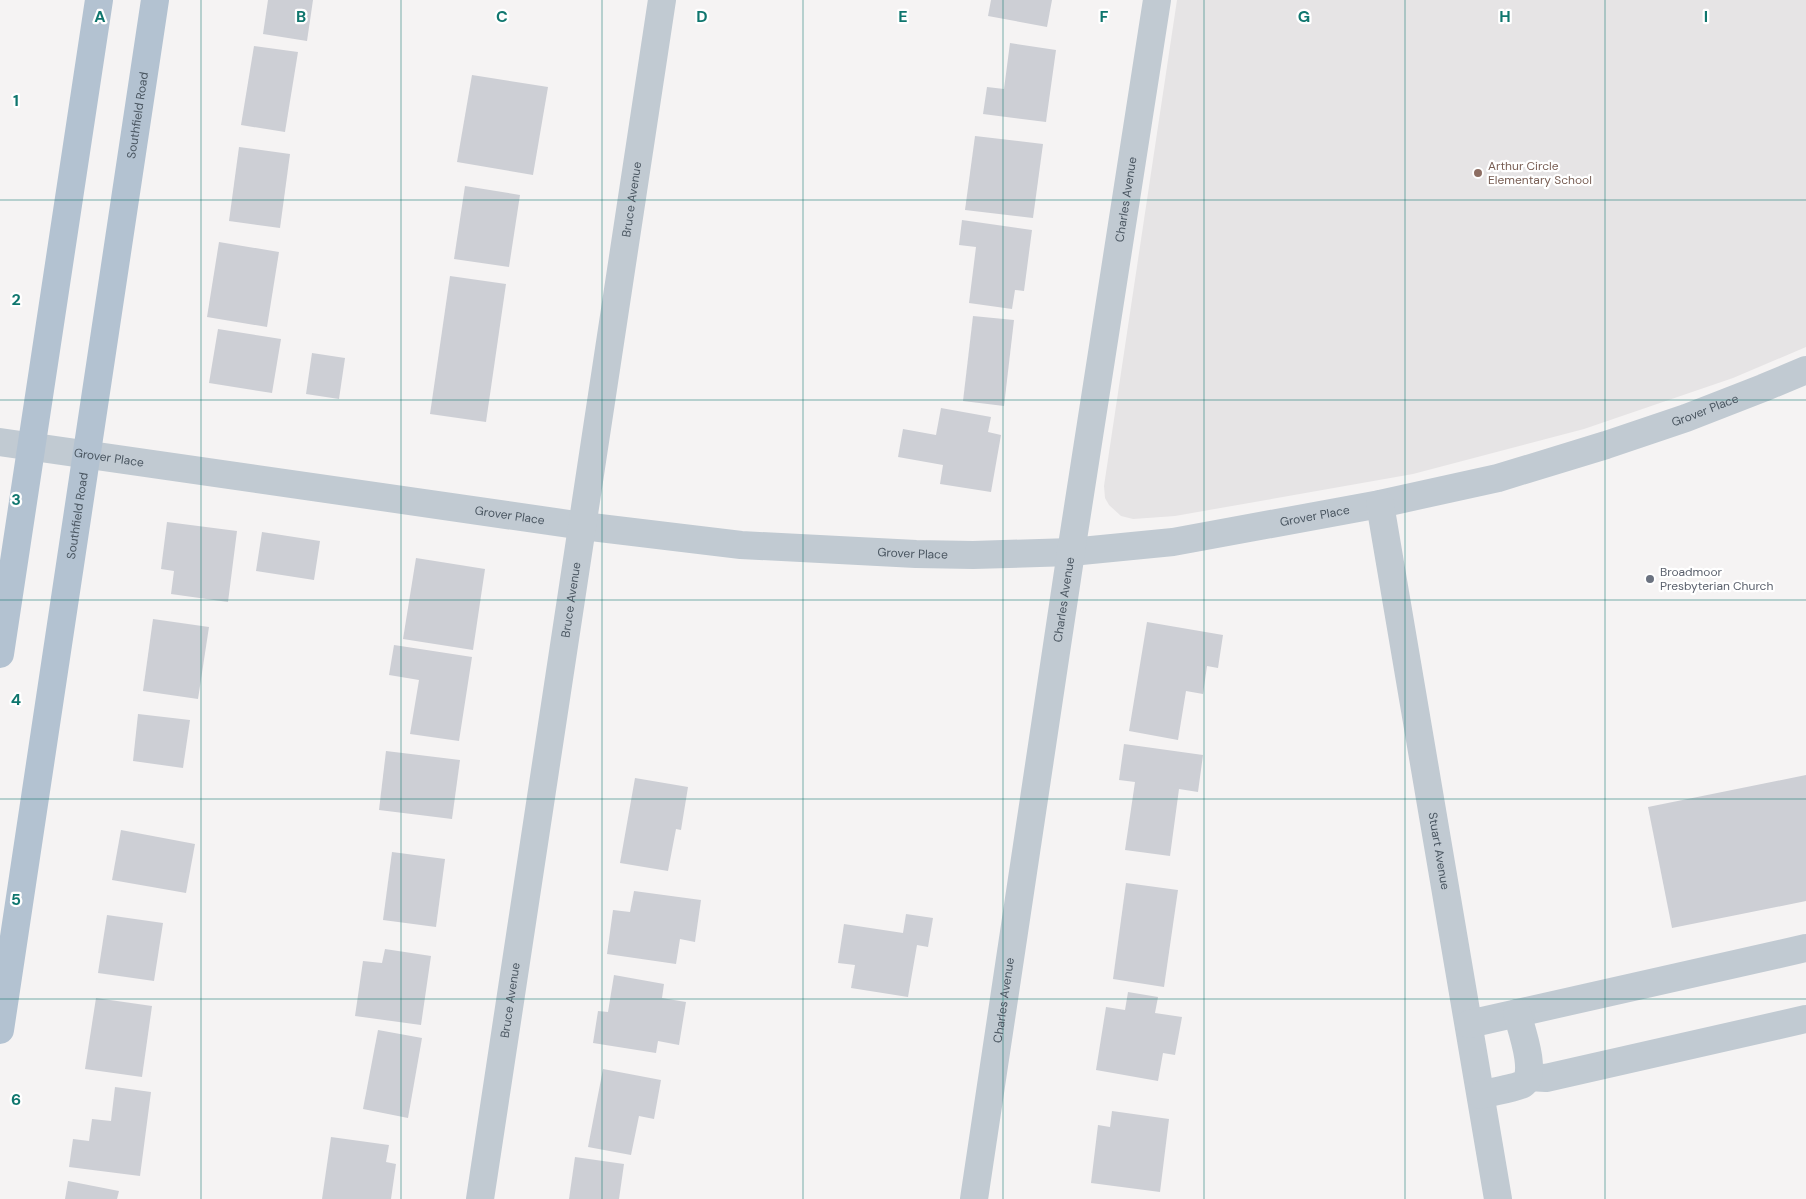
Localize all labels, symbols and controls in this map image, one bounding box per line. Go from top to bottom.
text: A [94,6,106,27]
text: B [296,6,306,27]
text: C [496,6,508,27]
text: D [696,6,708,27]
text: E [898,6,908,27]
text: F [1100,6,1109,27]
text: G [1298,6,1310,27]
text: H [1499,6,1511,27]
text: I [1704,6,1708,27]
street label: Southfield Road [123,71,152,160]
text: 1 [13,90,19,111]
street label: Charles Avenue [1111,156,1140,243]
place label: Arthur Circle Elementary School [1488,158,1592,188]
street label: Bruce Avenue [618,160,645,238]
marker: Arthur Circle Elementary School [1472,167,1484,179]
text: 2 [11,289,21,310]
street label: Grover Place [1669,390,1741,430]
street label: Grover Place [73,445,145,471]
street label: Southfield Road [63,471,92,560]
text: 3 [11,489,21,510]
street label: Grover Place [474,502,546,528]
street label: Grover Place [1279,502,1351,530]
street label: Grover Place [877,544,948,563]
street label: Charles Avenue [1050,556,1078,643]
street label: Bruce Avenue [557,561,585,639]
place label: Broadmoor Presbyterian Church [1660,564,1773,594]
marker: Broadmoor Presbyterian Church [1644,573,1656,585]
text: 4 [11,689,21,710]
street label: Stuart Avenue [1424,811,1453,891]
text: 5 [11,889,21,910]
street label: Charles Avenue [990,956,1018,1044]
street label: Bruce Avenue [497,961,524,1039]
text: 6 [11,1089,21,1110]

